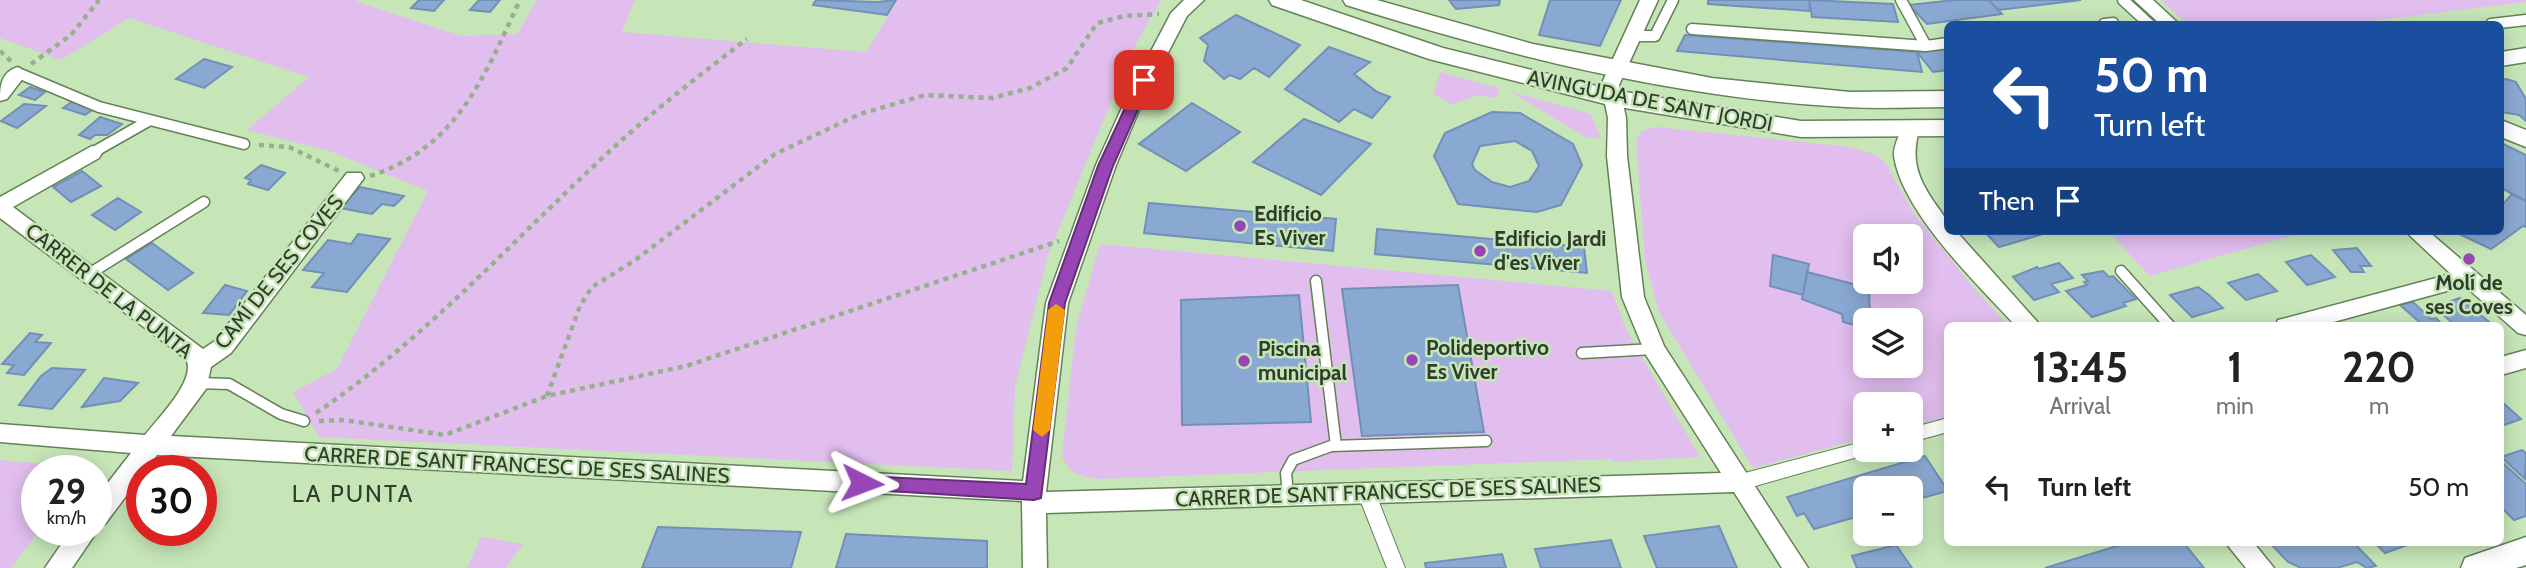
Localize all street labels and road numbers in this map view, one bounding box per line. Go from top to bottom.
street label: AVINGUDA DE SANT JORDI [1525,64,1775,137]
street label: CAMÍ DE SES COVES [209,190,348,354]
street label: CARRER DE LA PUNTA [21,218,198,364]
street label: CARRER DE SANT FRANCESC DE SES SALINES [304,441,730,488]
street label: CARRER DE SANT FRANCESC DE SES SALINES [1175,472,1601,511]

